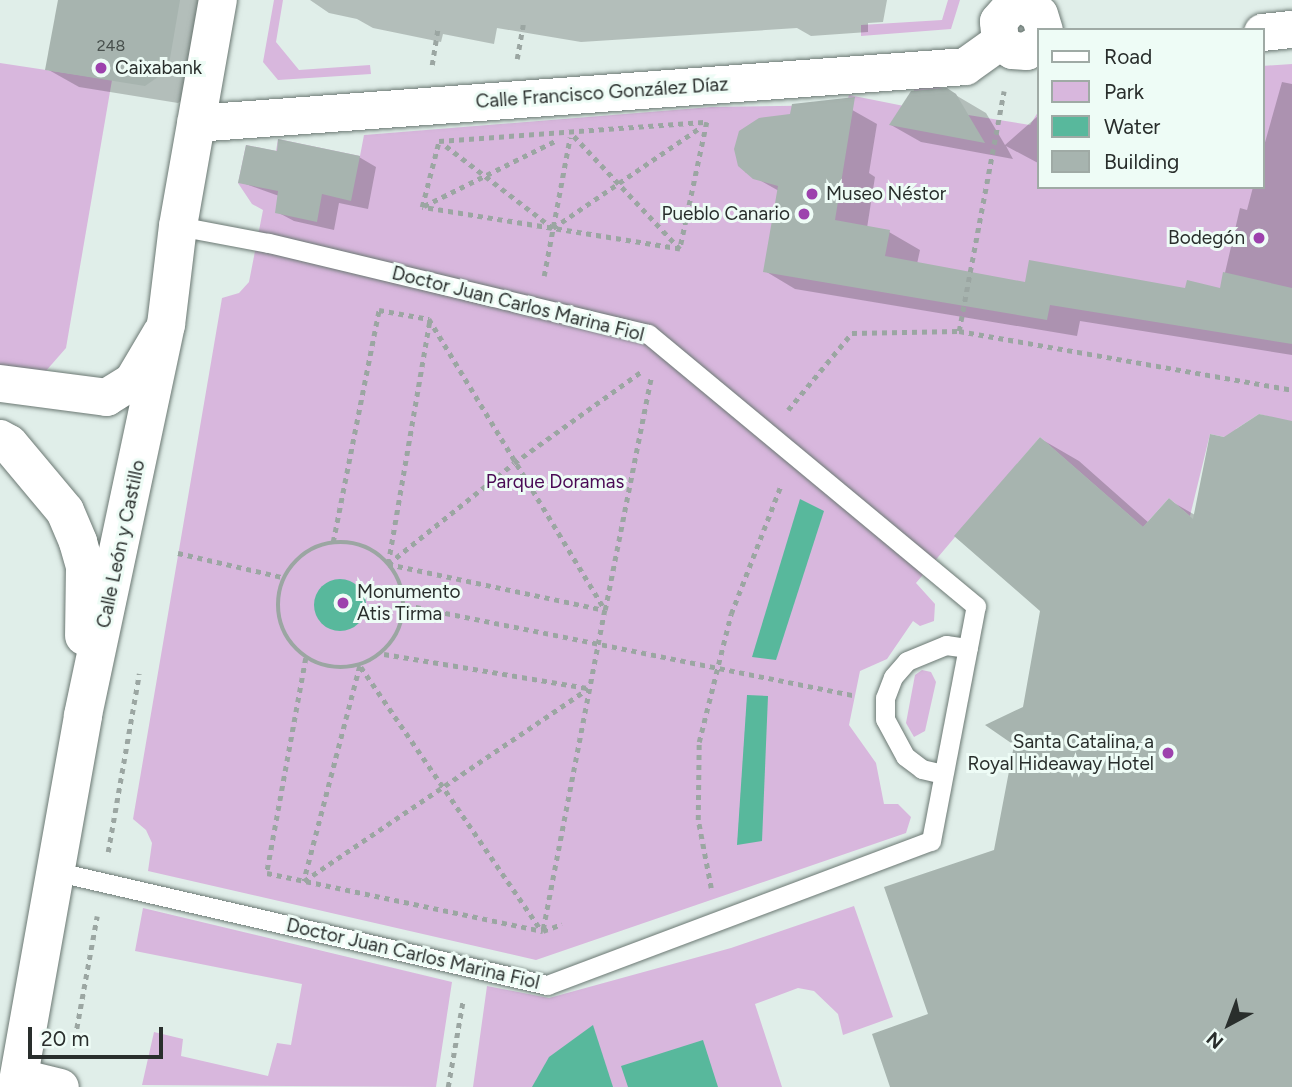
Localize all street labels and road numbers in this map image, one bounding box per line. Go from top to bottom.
street label: Calle Francisco González Díaz [475,73,729,113]
street label: Doctor Juan Carlos Marina Fiol [390,262,646,346]
street label: Calle León y Castillo [92,458,150,630]
street label: Doctor Juan Carlos Marina Fiol [284,914,542,994]

